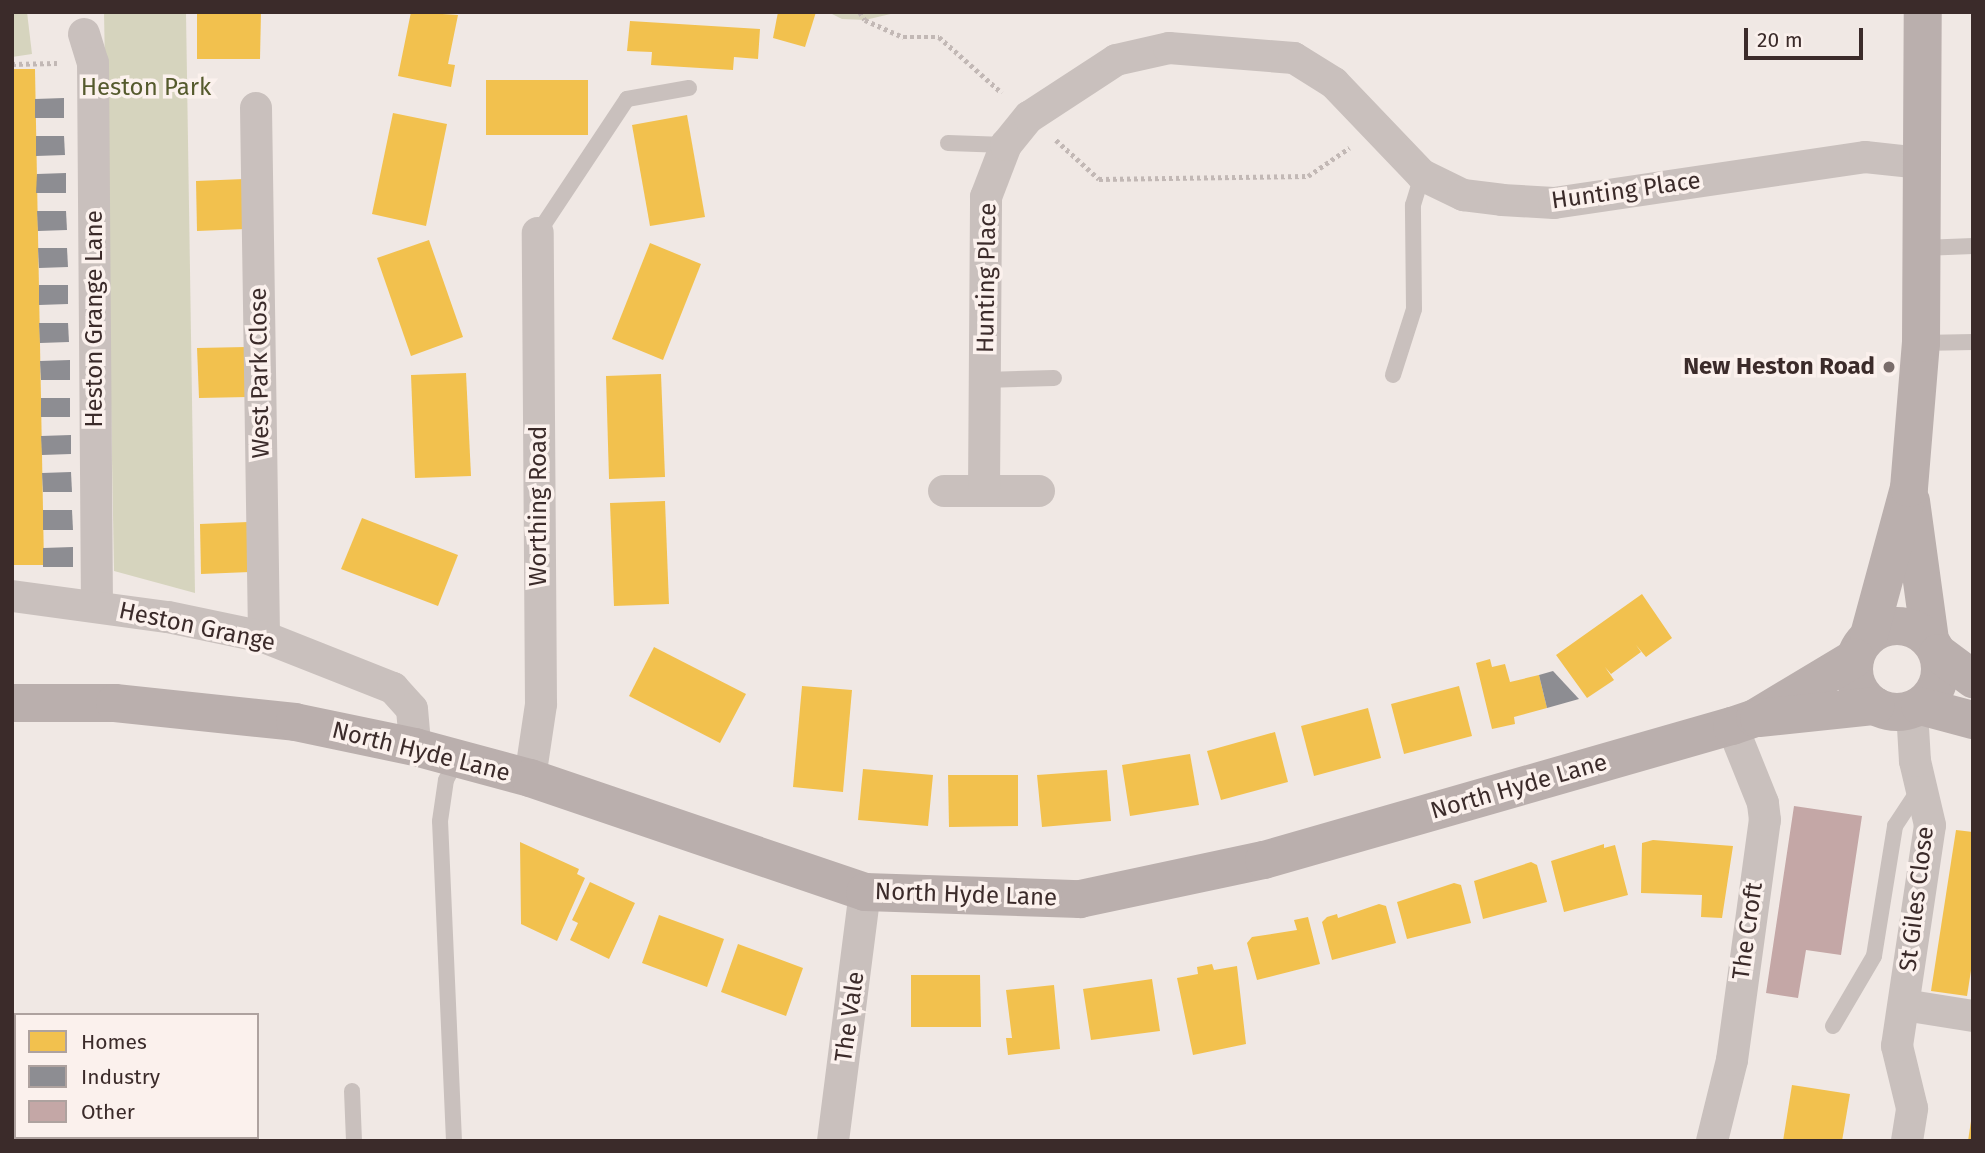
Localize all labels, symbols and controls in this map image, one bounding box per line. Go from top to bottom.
scale bar [1747,14,1866,58]
text: 20 m [1757,27,1803,53]
park label: Heston Park [81,74,211,102]
street label: Hunting Place [1550,166,1702,216]
street label: Hunting Place [971,203,1003,353]
street label: Heston Grange Lane [81,210,109,428]
street label: West Park Close [244,287,276,459]
place label: New Heston Road [1683,353,1875,381]
marker: New Heston Road [1881,359,1897,375]
street label: Worthing Road [525,426,553,586]
street label: Heston Grange [116,596,278,658]
street label: North Hyde Lane [329,716,513,788]
street label: North Hyde Lane [1427,748,1611,826]
street label: St Giles Close [1894,825,1940,973]
street label: North Hyde Lane [874,877,1058,913]
street label: The Croft [1727,880,1769,982]
street label: The Vale [829,970,871,1064]
legend [14,1013,259,1139]
text: Homes [81,1029,147,1055]
text: Industry [81,1064,160,1090]
text: Other [81,1099,135,1125]

